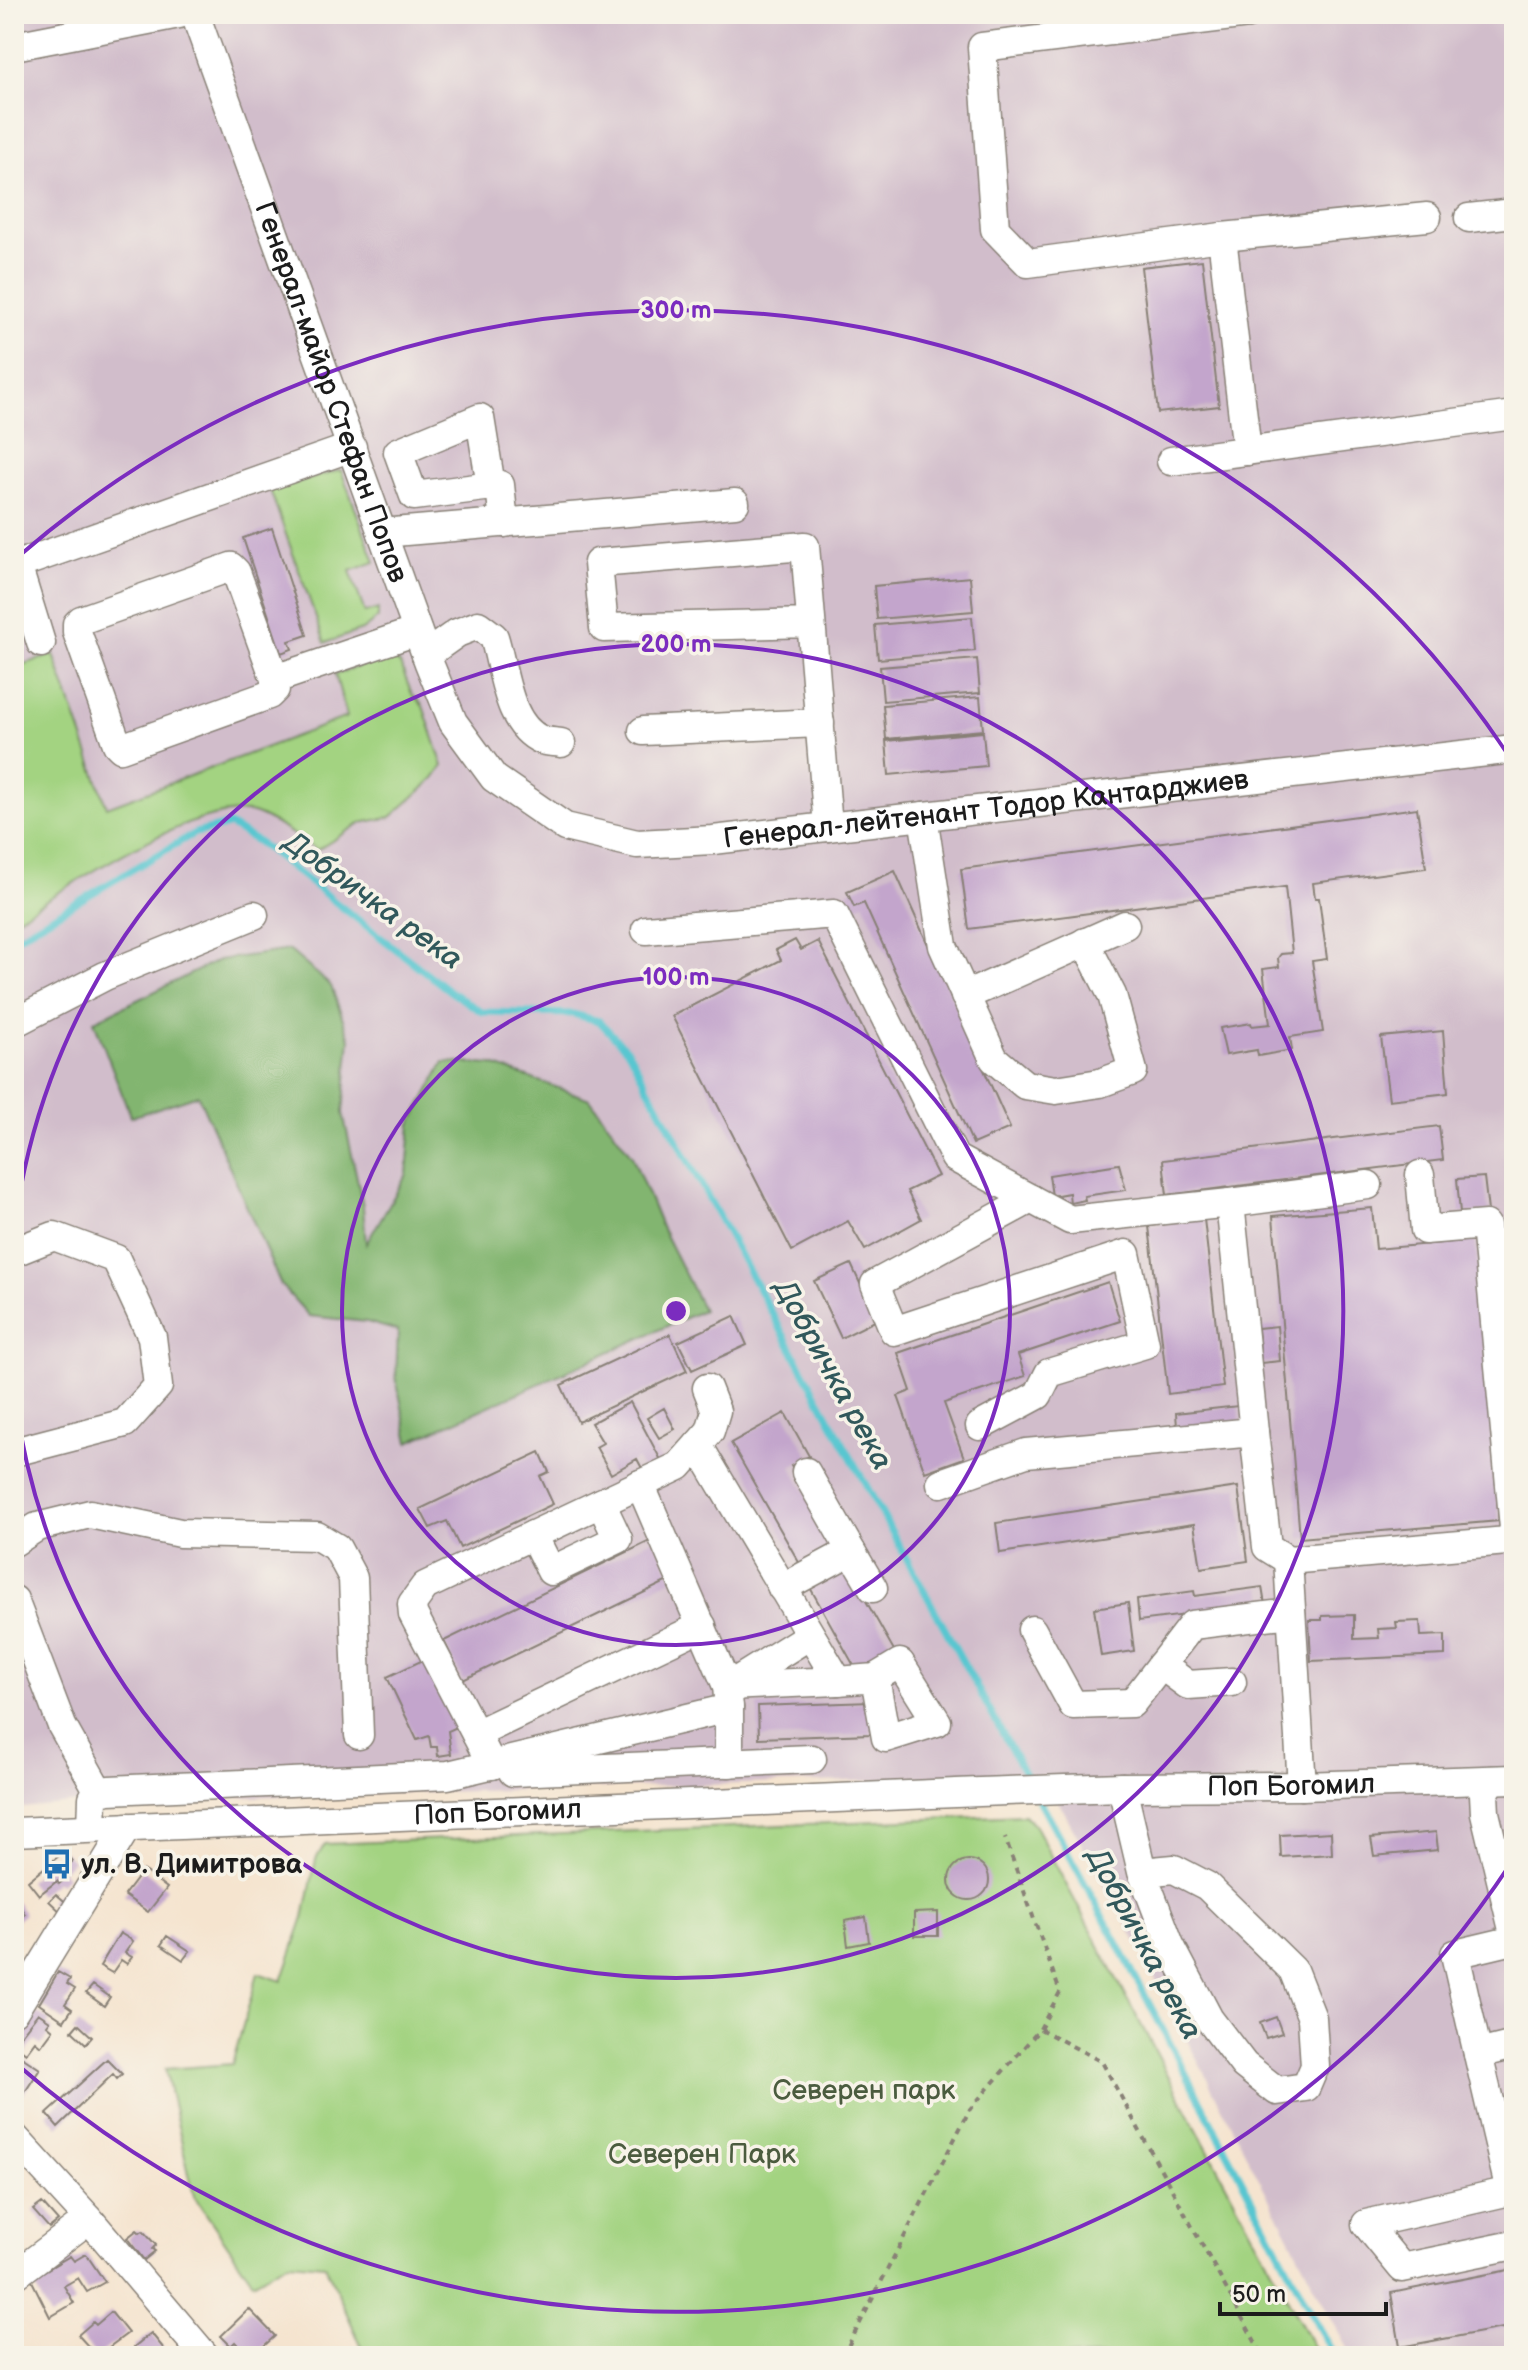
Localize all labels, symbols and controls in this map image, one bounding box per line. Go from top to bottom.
street label: Генерал-майор Стефан Попов [248,197,415,587]
text: 300 m [641,296,711,325]
text: 200 m [641,630,711,659]
street label: Генерал-лейтенант Тодор Кантарджиев [722,763,1251,855]
water label: Добричка река [275,823,469,978]
text: 100 m [643,963,709,992]
water label: Добричка река [765,1272,900,1476]
centre of rings [662,1297,690,1325]
street label: Поп Богомил [1207,1767,1376,1803]
street label: Поп Богомил [413,1792,582,1832]
water label: Добричка река [1077,1840,1210,2046]
bus stop icon: ул. В. Димитрова [40,1847,74,1881]
place label: ул. В. Димитрова [81,1848,303,1881]
park label: Северен парк [772,2074,956,2107]
park label: Северен Парк [608,2138,796,2171]
scale bar [1220,2266,1386,2316]
text: 50 m [1232,2280,1286,2309]

